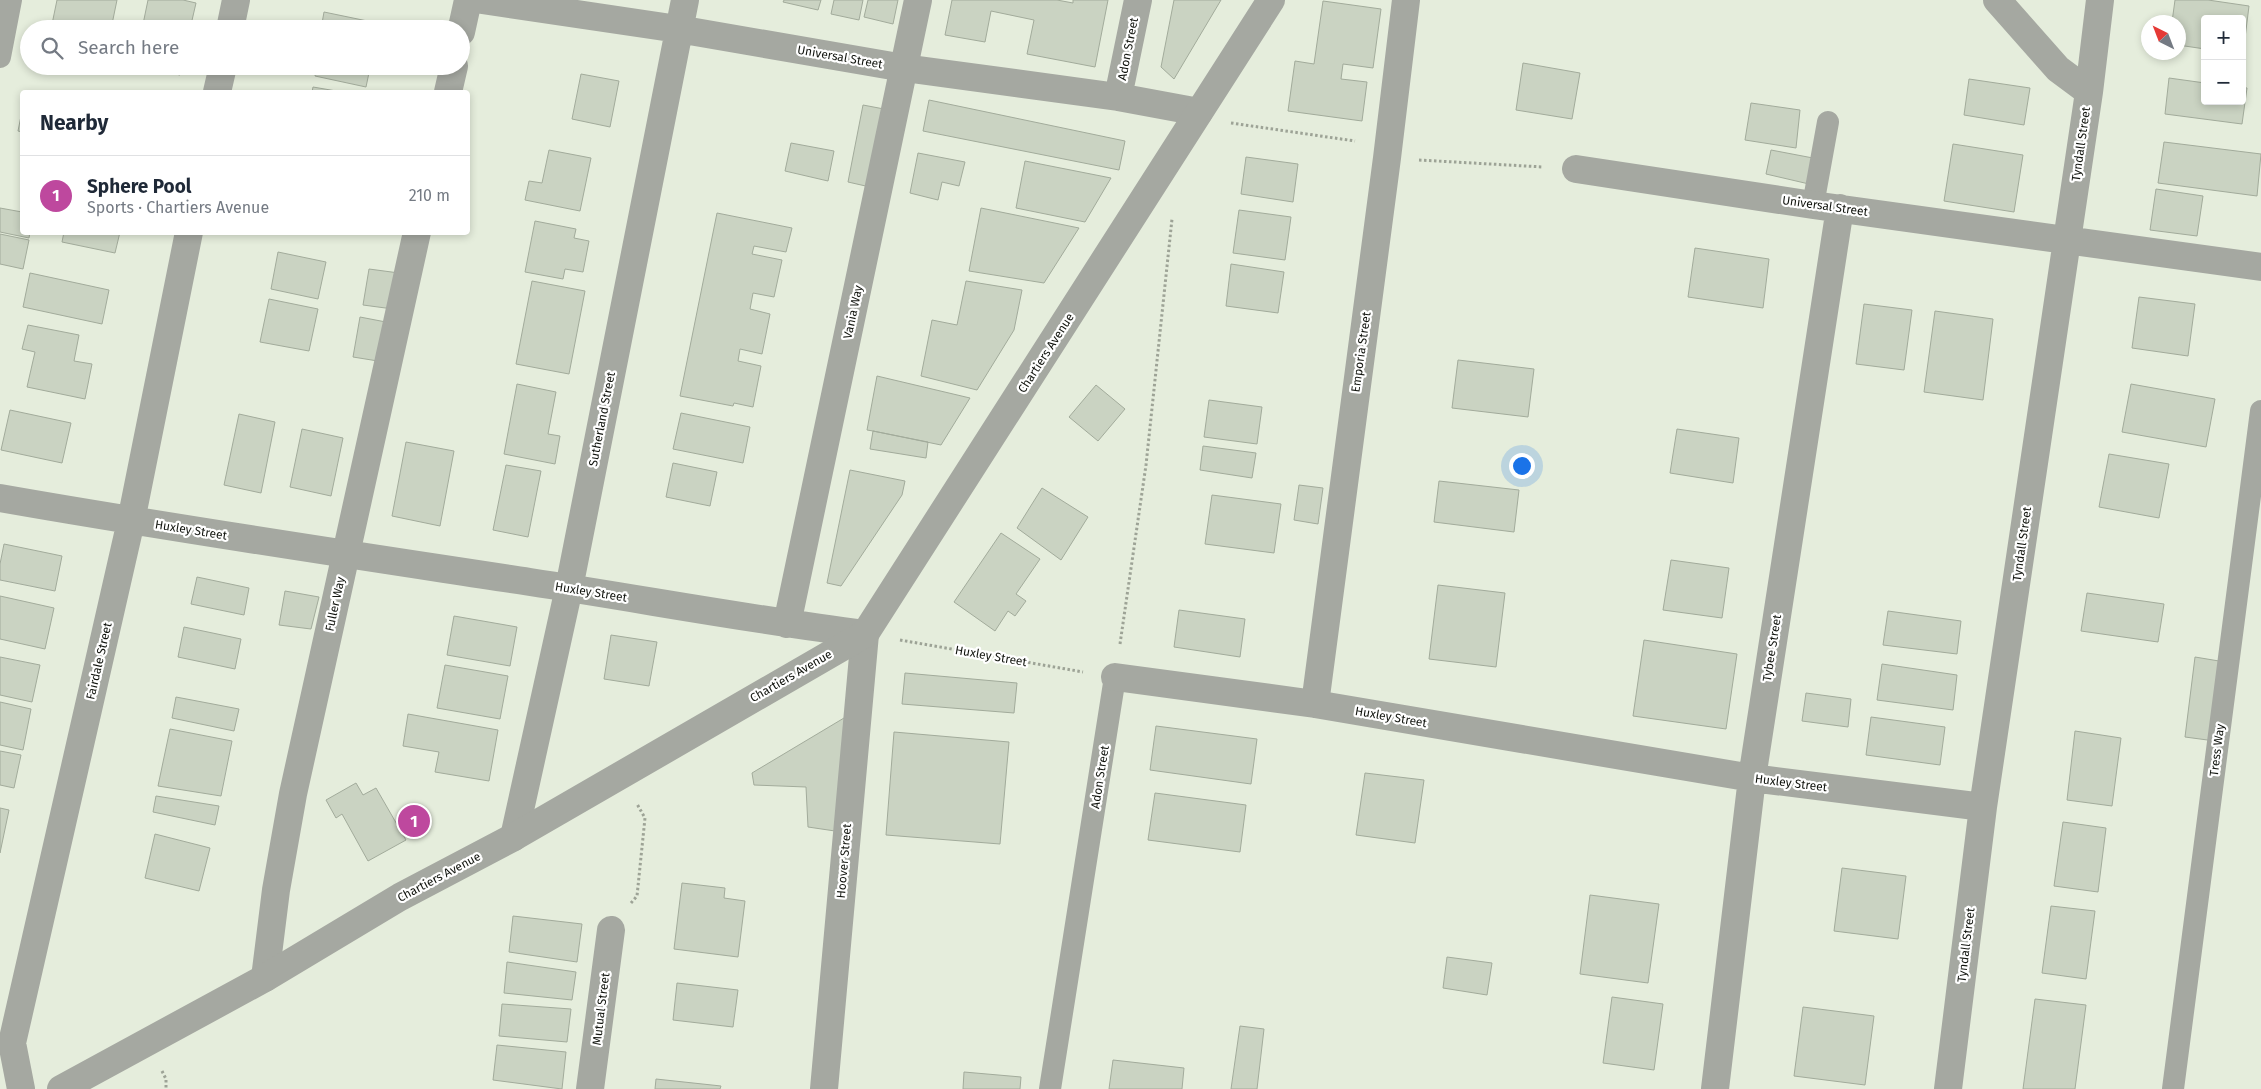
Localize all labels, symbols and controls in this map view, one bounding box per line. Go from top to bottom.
north arrow [2141,15,2186,60]
map controls [2201,15,2246,105]
button: + [2201,15,2246,60]
street label: Adon Street [1115,16,1141,82]
search box [20,20,470,75]
icon: search [38,34,66,62]
text: Search here [78,36,179,59]
street label: Universal Street [796,43,884,72]
button: − [2201,60,2246,105]
street label: Tyndall Street [2069,105,2093,182]
text: Nearby [40,110,108,136]
text: Sphere Pool [87,175,191,198]
text: 1 [52,186,60,205]
text: 210 m [409,186,450,205]
street label: Universal Street [1781,193,1869,219]
text: Sports · Chartiers Avenue [87,198,269,217]
street label: Vania Way [840,284,866,340]
street label: Emporia Street [1348,310,1374,393]
street label: Chartiers Avenue [1015,311,1077,395]
street label: Sutherland Street [586,370,618,467]
your location [1509,453,1535,479]
street label: Tyndall Street [2010,505,2034,582]
street label: Huxley Street [154,517,229,543]
street label: Fuller Way [322,575,348,633]
street label: Huxley Street [554,579,629,605]
street label: Tybee Street [1760,613,1784,682]
street label: Fairdale Street [83,620,115,701]
street label: Huxley Street [954,643,1029,669]
street label: Chartiers Avenue [748,647,834,705]
street label: Huxley Street [1354,704,1429,730]
street label: Tress Way [2207,723,2227,777]
street label: Adon Street [1088,744,1112,810]
street label: Huxley Street [1754,772,1829,794]
pin: 1 [398,802,430,840]
street label: Hoover Street [834,822,854,899]
street label: Chartiers Avenue [395,849,483,905]
street label: Tyndall Street [1954,906,1978,983]
street label: Mutual Street [590,971,612,1046]

